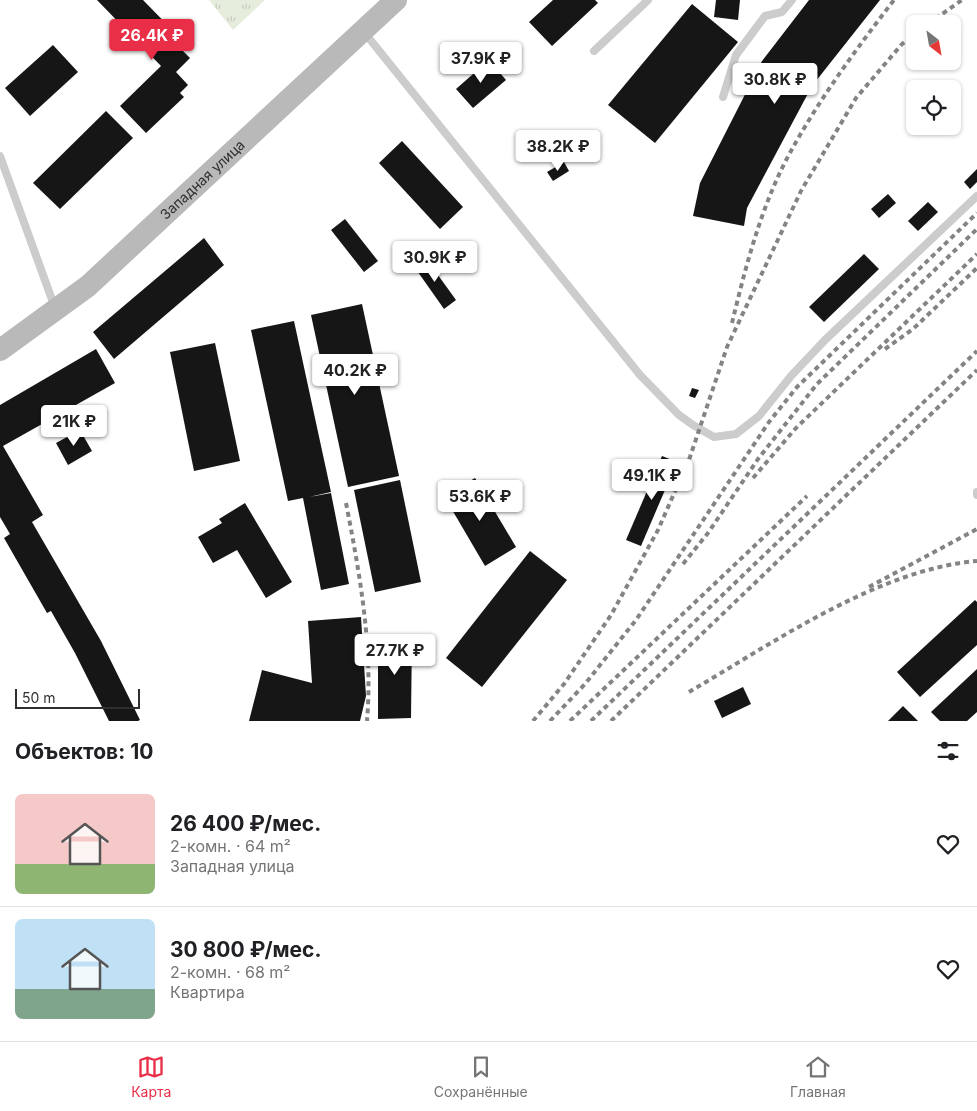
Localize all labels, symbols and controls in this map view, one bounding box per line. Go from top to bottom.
north arrow [906,15,961,70]
map controls [906,15,961,135]
pin: 26.4K ₽ [106,18,198,61]
text: 26.4K ₽ [120,25,184,45]
pin: 37.9K ₽ [435,42,527,84]
text: 37.9K ₽ [451,48,511,68]
pin: 30.8K ₽ [729,62,821,105]
text: 30.8K ₽ [743,69,807,89]
button: locate [906,80,961,135]
pin: 38.2K ₽ [512,130,604,172]
street label: Западная улица [156,136,248,223]
text: 38.2K ₽ [527,136,590,156]
pin: 30.9K ₽ [389,240,481,283]
text: 30.9K ₽ [403,247,467,267]
pin: 40.2K ₽ [309,354,401,396]
text: 40.2K ₽ [323,360,387,380]
pin: 21K ₽ [39,404,109,447]
text: 21K ₽ [52,411,96,431]
pin: 49.1K ₽ [606,458,698,501]
text: 49.1K ₽ [623,465,681,485]
pin: 53.6K ₽ [434,480,526,522]
text: 53.6K ₽ [449,486,511,506]
pin: 27.7K ₽ [349,634,441,676]
text: 27.7K ₽ [366,640,424,660]
scale bar [15,686,140,709]
text: 50 m [22,689,56,706]
icon: filters [934,737,962,765]
text: Объектов: 10 [15,739,153,764]
text: 26 400 ₽/мес. [170,811,321,836]
icon: home [55,814,115,874]
icon: heart [934,830,962,858]
text: 2-комн. · 64 m² [170,836,291,856]
text: Западная улица [170,856,295,876]
text: 30 800 ₽/мес. [170,937,321,962]
icon: home [55,939,115,999]
icon: heart [934,955,962,983]
text: 2-комн. · 68 m² [170,962,290,982]
text: Квартира [170,982,245,1002]
tab: Карта [131,1053,171,1100]
tab: Сохранённые [434,1053,528,1100]
tab: Главная [790,1053,846,1100]

